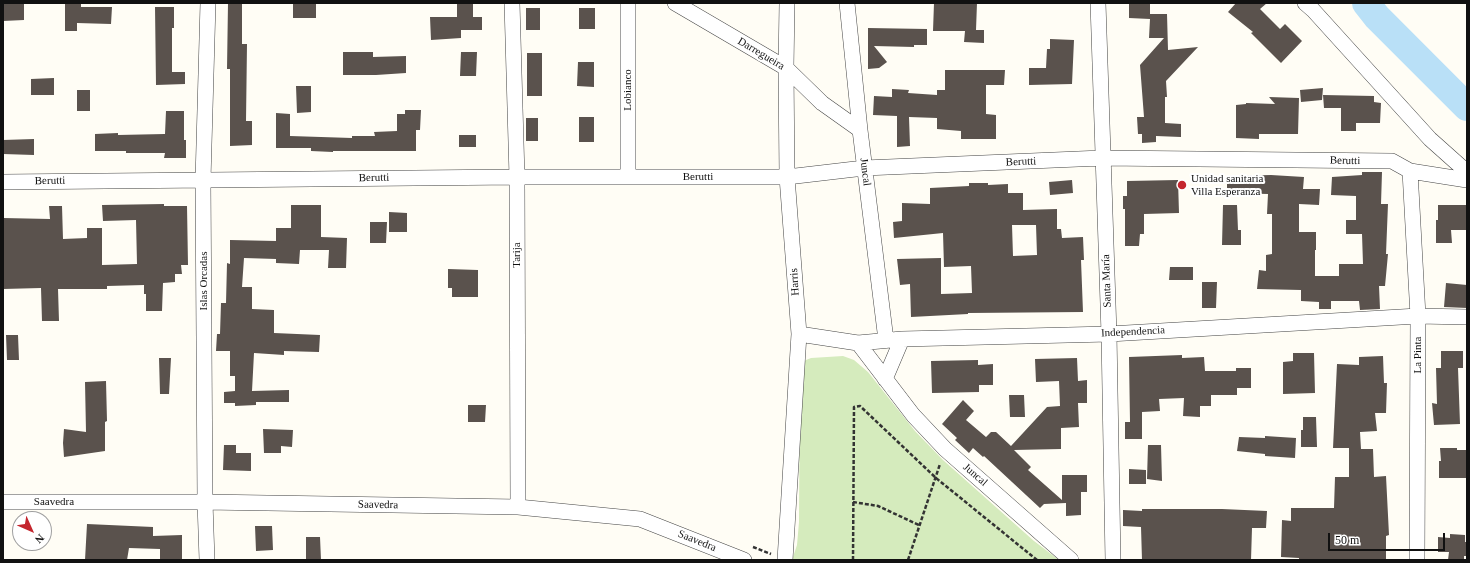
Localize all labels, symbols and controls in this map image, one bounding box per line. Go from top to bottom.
street label: Darregueira [735,35,787,73]
street label: Lobianco [621,69,635,111]
street label: Berutti [1330,154,1360,168]
street label: Berutti [1006,155,1036,169]
street label: Juncal [857,157,873,187]
street label: Berutti [683,170,713,184]
street label: Berutti [359,171,389,185]
place label: Unidad sanitaria Villa Esperanza [1191,172,1263,198]
street label: Berutti [35,174,65,188]
marker: Unidad sanitaria Villa Esperanza [1176,179,1188,191]
street label: Tarija [510,242,524,268]
street label: Islas Orcadas [197,252,211,310]
street label: Santa María [1099,254,1115,308]
street label: Harris [787,268,803,296]
street label: Independencia [1101,324,1165,340]
street label: La Pinta [1411,337,1425,373]
street label: Juncal [960,461,990,489]
street label: Saavedra [34,495,74,509]
street label: Saavedra [358,498,398,512]
north arrow [12,511,52,551]
scale bar [1330,525,1447,551]
street label: Saavedra [676,527,718,555]
text: N [33,532,47,546]
text: 50 m [1335,533,1359,547]

